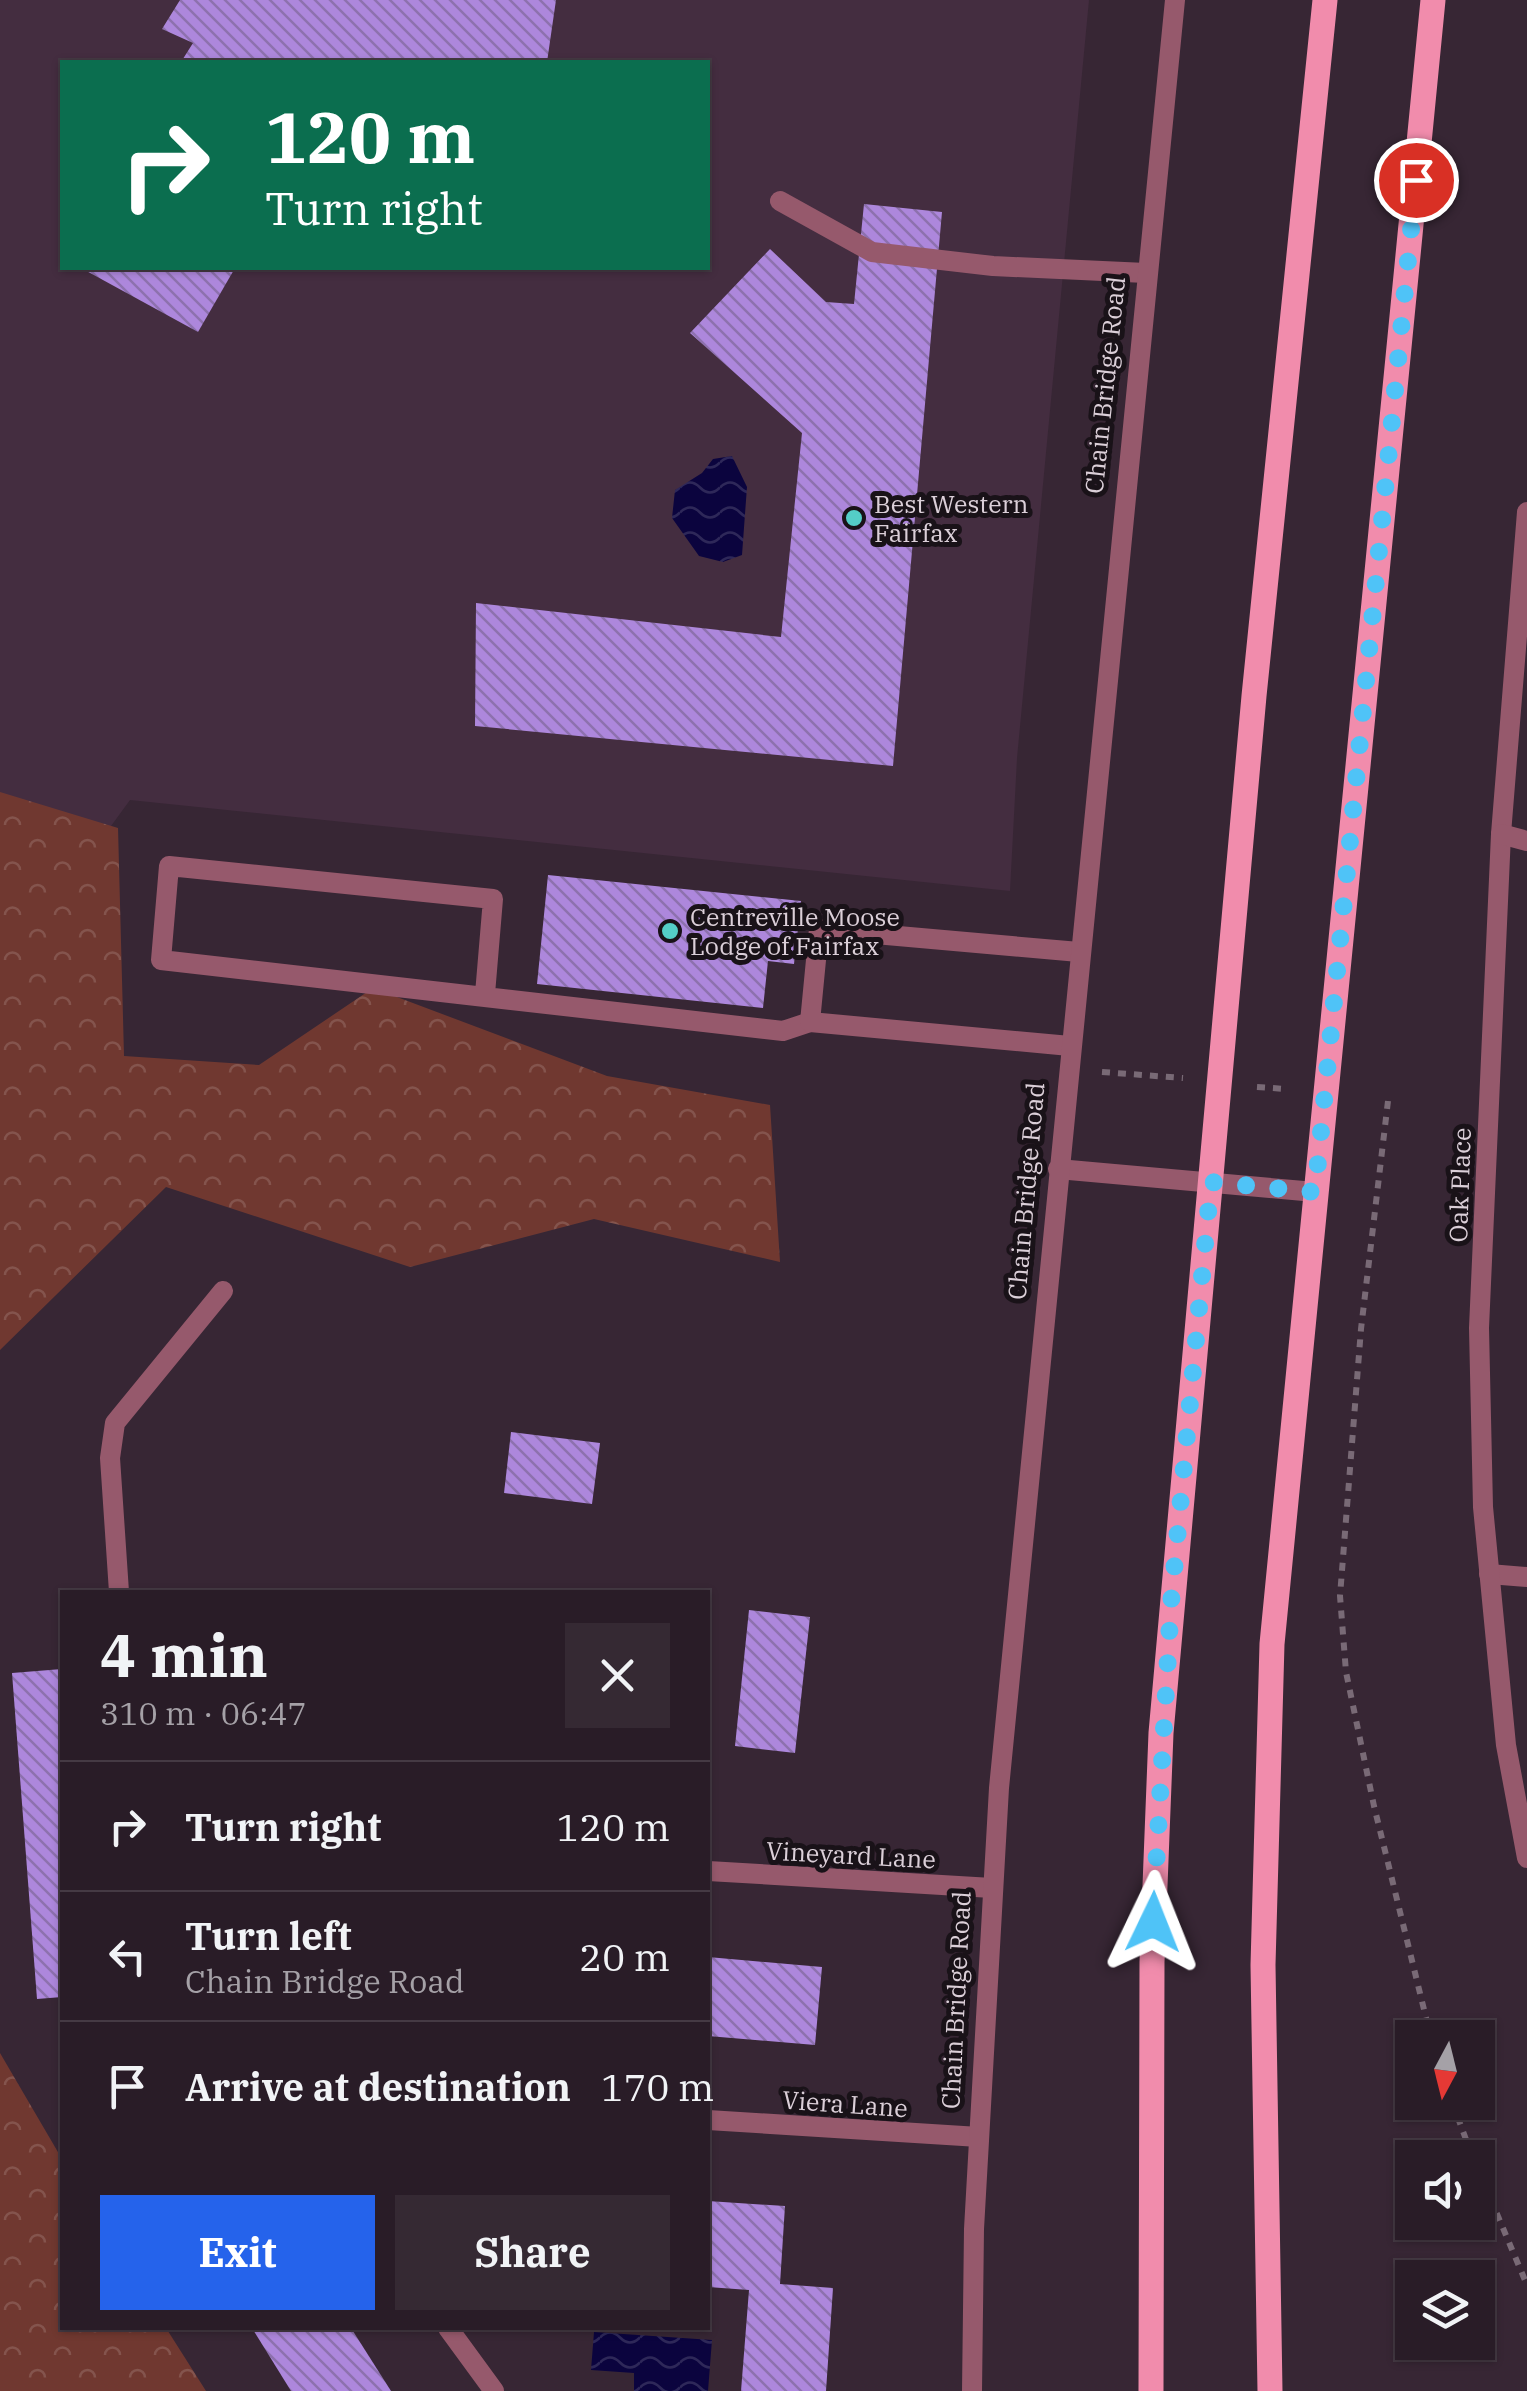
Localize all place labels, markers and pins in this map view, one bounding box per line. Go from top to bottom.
pin [1374,138,1459,223]
place label: Best Western Fairfax [874,487,1029,549]
marker: Best Western Fairfax [843,507,865,529]
place label: Centreville Moose Lodge of Fairfax [690,900,900,962]
marker: Centreville Moose Lodge of Fairfax [659,920,681,942]

